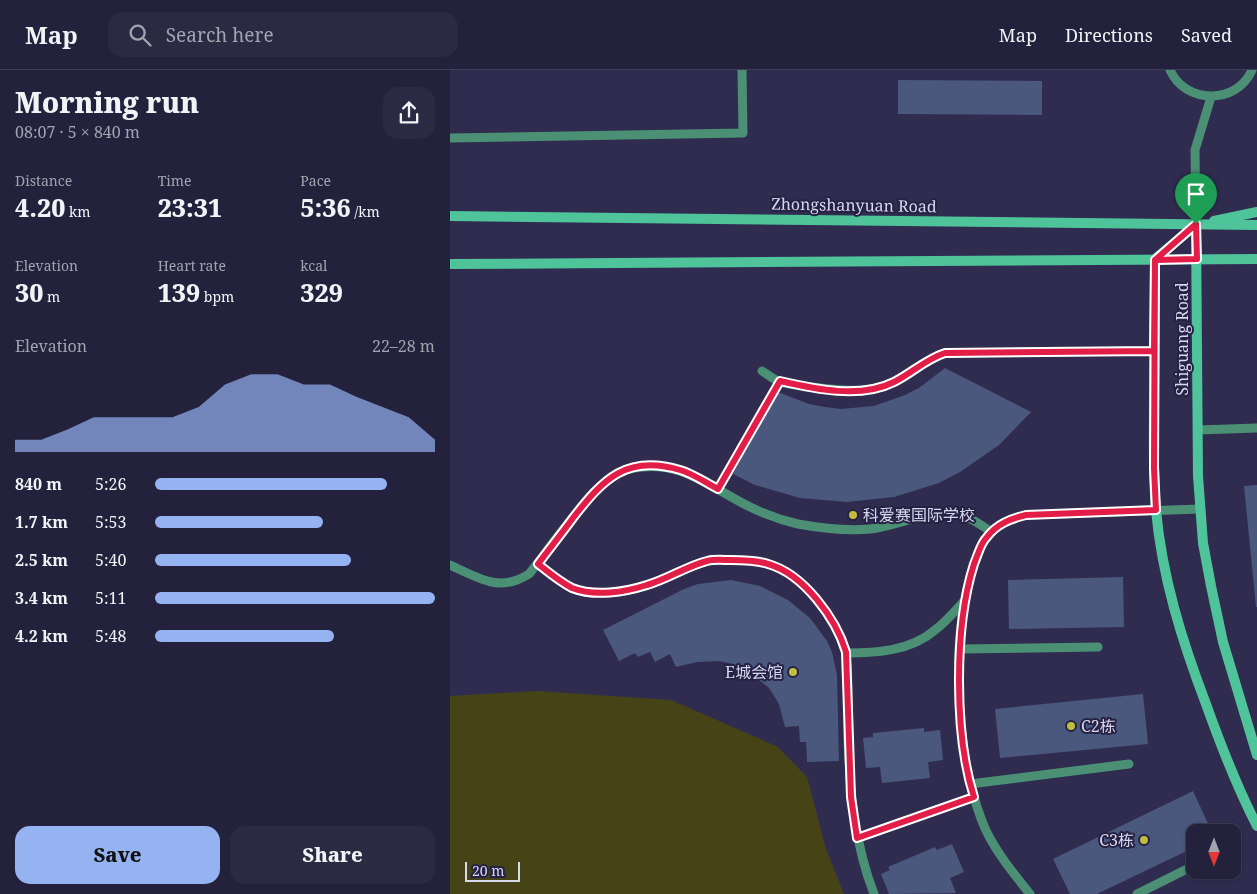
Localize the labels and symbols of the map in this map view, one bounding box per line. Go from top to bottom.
pin [1175,173,1217,224]
street label: Zhongshanyuan Road [771,193,937,217]
street label: Shiguang Road [1171,282,1193,396]
place label: 科爱赛国际学校 [863,504,975,526]
marker: 科爱赛国际学校 [847,509,859,521]
place label: E城会馆 [725,661,783,683]
marker: E城会馆 [787,666,799,678]
place label: C2栋 [1081,715,1116,737]
marker: C2栋 [1065,720,1077,732]
north arrow [1186,824,1241,879]
place label: C3栋 [1099,829,1134,851]
marker: C3栋 [1138,834,1150,846]
scale bar [465,859,520,882]

